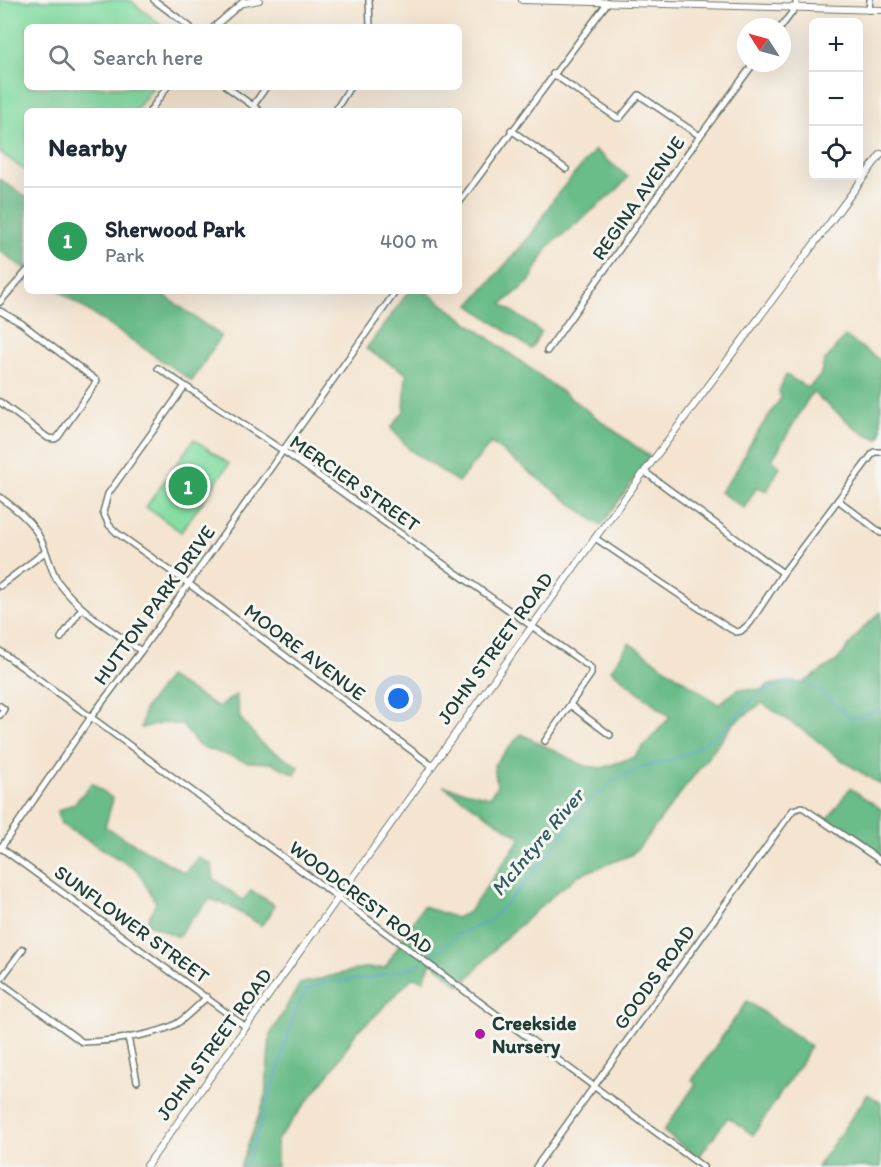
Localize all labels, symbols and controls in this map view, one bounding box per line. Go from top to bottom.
north arrow [737,18,791,72]
map controls [809,18,863,180]
button: + [809,18,863,72]
search box [24,24,462,90]
icon: search [45,41,78,74]
text: Search here [93,44,203,71]
button: − [809,72,863,126]
button: locate [809,126,863,180]
text: Nearby [48,131,127,163]
street label: REGINA AVENUE [586,131,690,265]
text: Sherwood Park [105,216,245,243]
text: 1 [63,229,72,253]
text: 400 m [380,229,438,253]
text: Park [105,243,144,267]
street label: MERCIER STREET [285,429,425,537]
pin: 1 [168,464,207,508]
street label: HUTTON PARK DRIVE [88,521,220,689]
street label: JOHN STREET ROAD [432,567,558,729]
street label: MOORE AVENUE [239,598,371,706]
your location [384,684,413,713]
water label: McIntyre River [485,781,591,901]
street label: WOODCREST ROAD [284,835,438,959]
street label: SUNFLOWER STREET [50,860,214,988]
street label: GOODS ROAD [608,920,700,1034]
street label: JOHN STREET ROAD [151,963,277,1125]
place label: Creekside Nursery [492,1011,577,1059]
marker: Creekside Nursery [473,1027,487,1041]

